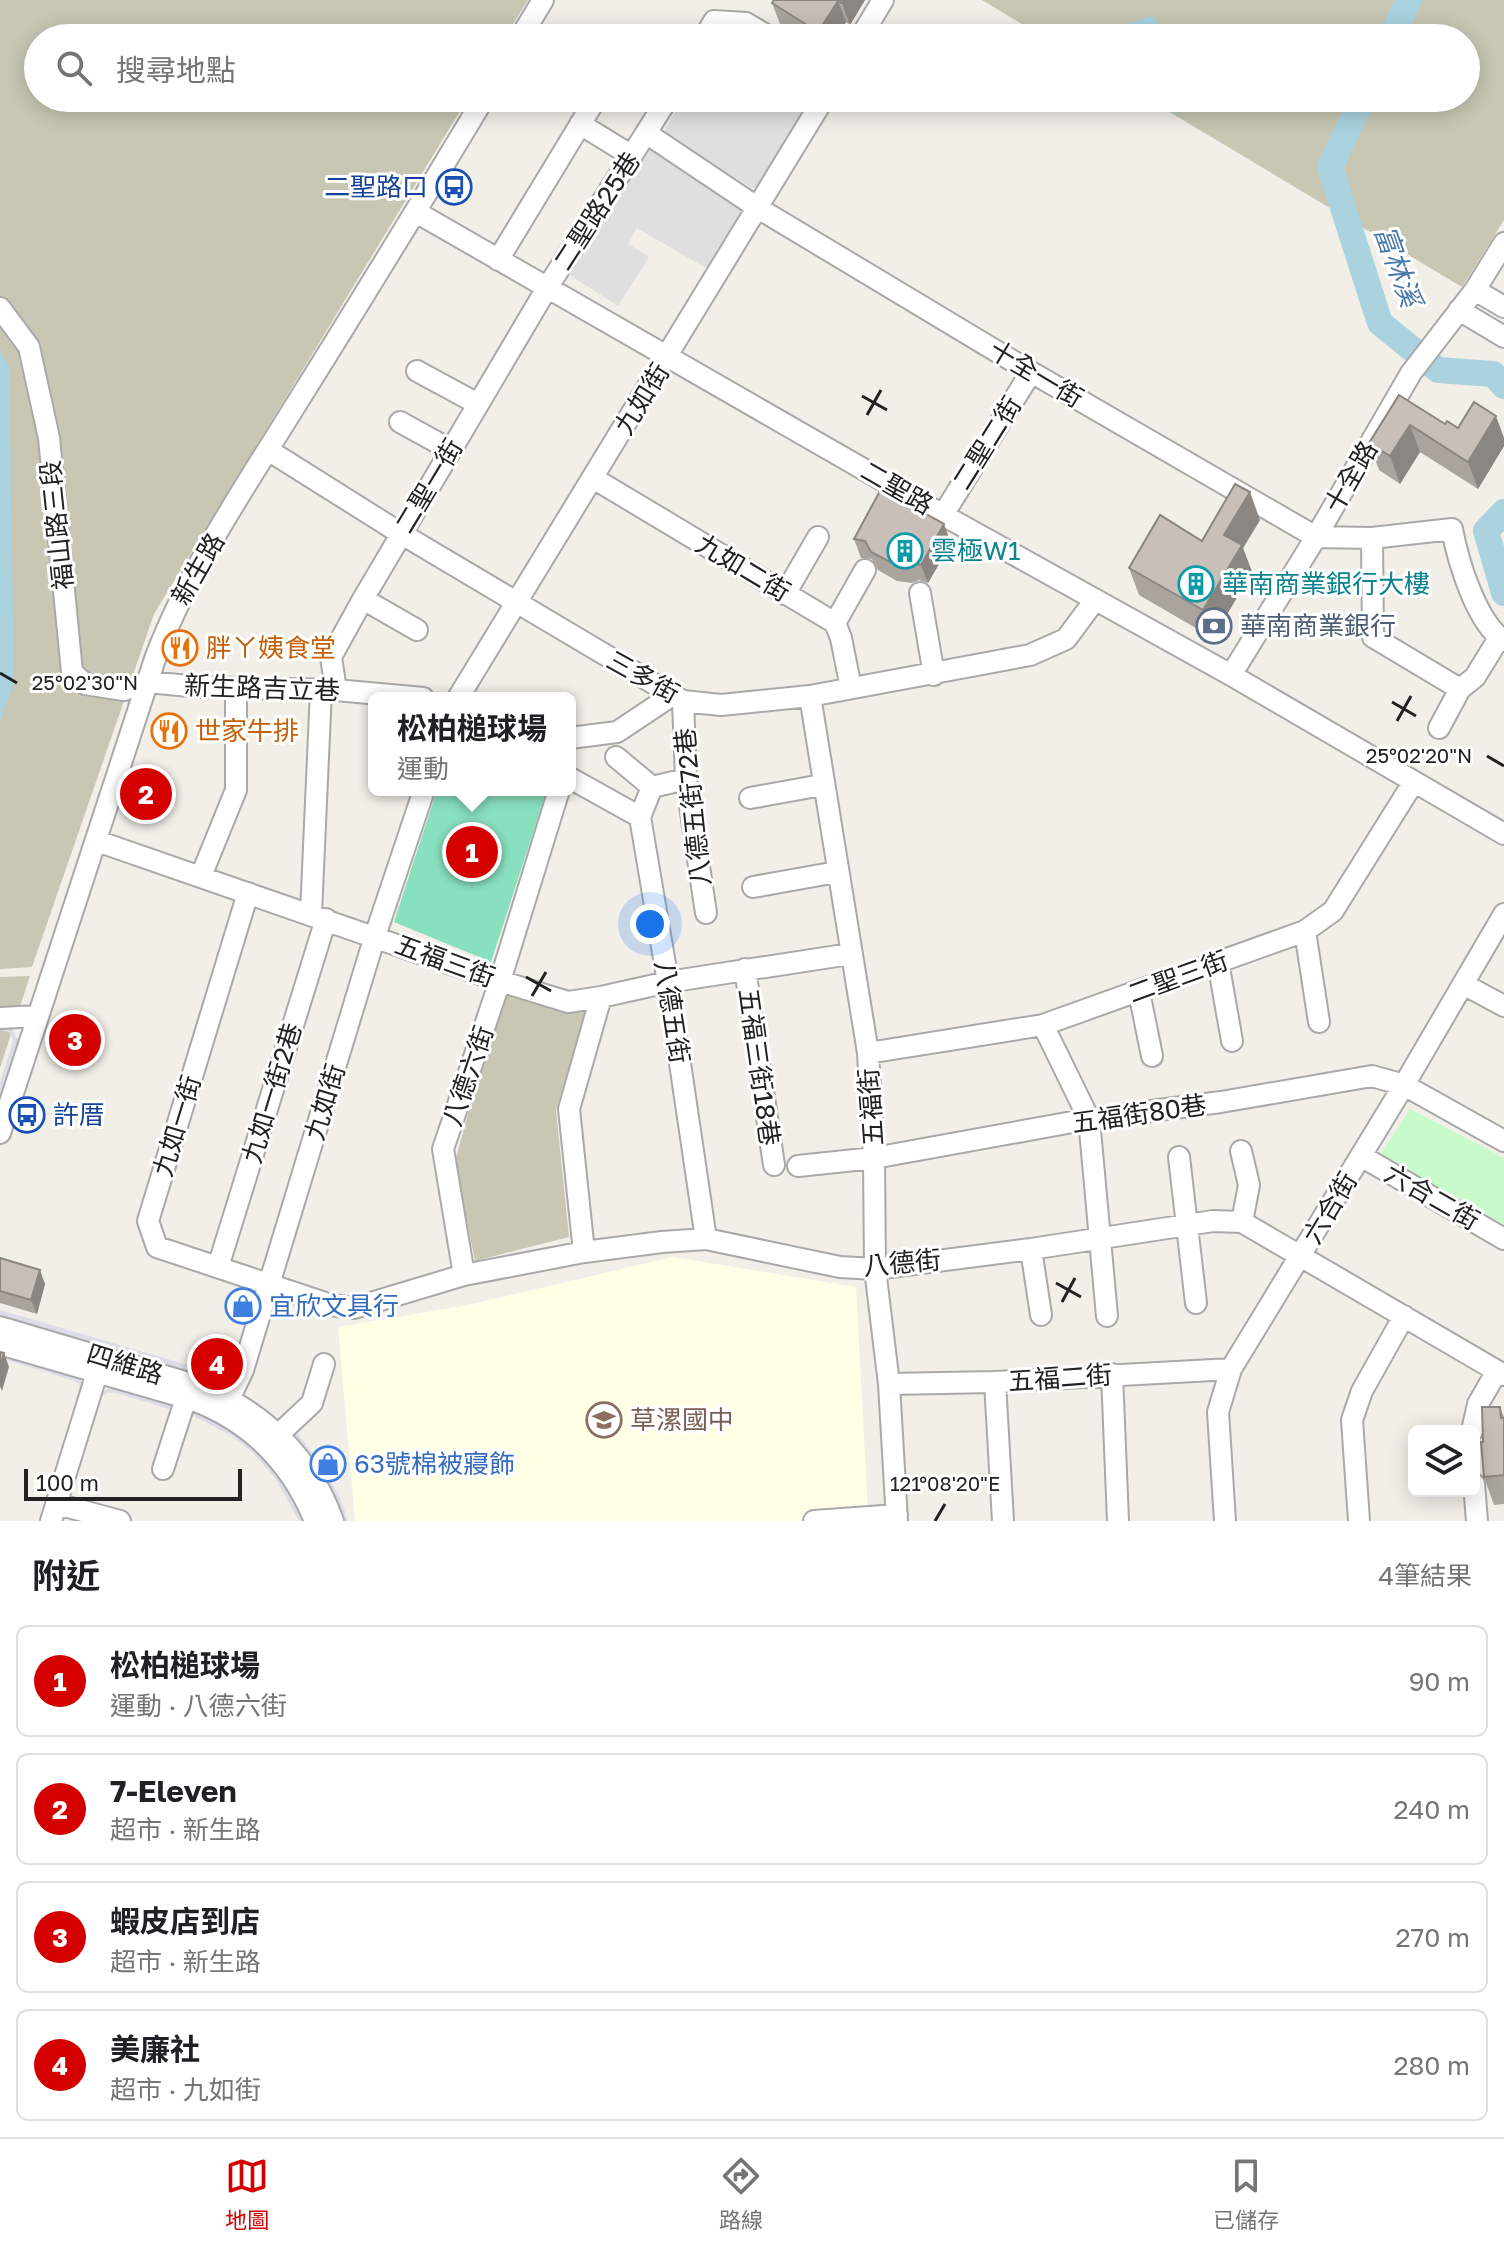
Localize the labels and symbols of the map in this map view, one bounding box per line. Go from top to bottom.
street label: 二聖路25巷 [547,146,646,275]
bus stop icon: 二聖路口 [435,168,473,206]
place label: 二聖路口 [324,171,428,202]
water label: 富林溪 [1369,221,1430,315]
street label: 十全一街 [984,333,1089,414]
street label: 九如街 [608,357,675,440]
street label: 二聖二街 [946,390,1027,495]
street label: 二聖一街 [388,433,469,538]
street label: 十全路 [1318,435,1383,518]
street label: 二聖路 [856,455,939,520]
street label: 福山路三段 [34,459,79,591]
street label: 新生路 [165,527,230,610]
street label: 九如二街 [691,527,796,608]
building icon: 雲極W1 [886,532,924,570]
place label: 雲極W1 [931,535,1021,566]
building icon: 華南商業銀行大樓 [1177,565,1215,603]
place label: 華南商業銀行大樓 [1222,568,1430,599]
bank icon: 華南商業銀行 [1195,607,1233,645]
place label: 華南商業銀行 [1240,610,1396,641]
restaurant icon: 胖ㄚ姨食堂 [161,629,199,667]
place label: 胖ㄚ姨食堂 [206,632,336,663]
street label: 三多街 [602,644,685,709]
street label: 新生路吉立巷 [184,669,341,706]
text: 25°02'30"N [32,670,138,694]
restaurant icon: 世家牛排 [150,712,188,750]
place label: 世家牛排 [195,715,299,746]
street label: 八德五街72巷 [669,726,716,888]
text: 25°02'20"N [1366,743,1472,767]
pin: 2 [120,764,172,824]
pin: 1 [446,822,498,882]
your location [630,904,670,944]
street label: 五福三街 [391,928,499,993]
street label: 二聖三街 [1124,944,1232,1009]
street label: 八德五街 [649,958,696,1066]
street label: 五福三街18巷 [733,986,786,1148]
pin: 3 [49,1010,101,1070]
street label: 九如一街2巷 [235,1019,308,1167]
street label: 八德六街 [436,1022,499,1130]
street label: 九如街 [298,1060,351,1144]
street label: 五福街 [852,1067,889,1147]
street label: 九如一街 [146,1072,207,1180]
street label: 五福街80巷 [1069,1089,1208,1138]
bus stop icon: 許厝 [8,1096,46,1134]
place label: 許厝 [53,1099,105,1130]
street label: 六合二街 [1379,1157,1485,1236]
street label: 六合街 [1296,1166,1363,1249]
street label: 八德街 [862,1244,942,1281]
shop icon: 宜欣文具行 [224,1287,262,1325]
place label: 宜欣文具行 [269,1290,399,1321]
pin: 4 [191,1334,243,1394]
street label: 四維路 [83,1337,167,1390]
street label: 五福二街 [1007,1358,1113,1397]
school or university icon: 草漯國中 [585,1401,623,1439]
place label: 草漯國中 [630,1404,734,1435]
shop icon: 63號棉被寢飾 [309,1445,347,1483]
place label: 63號棉被寢飾 [354,1448,515,1479]
scale bar [24,1465,242,1501]
text: 121°08'20"E [890,1471,1000,1495]

